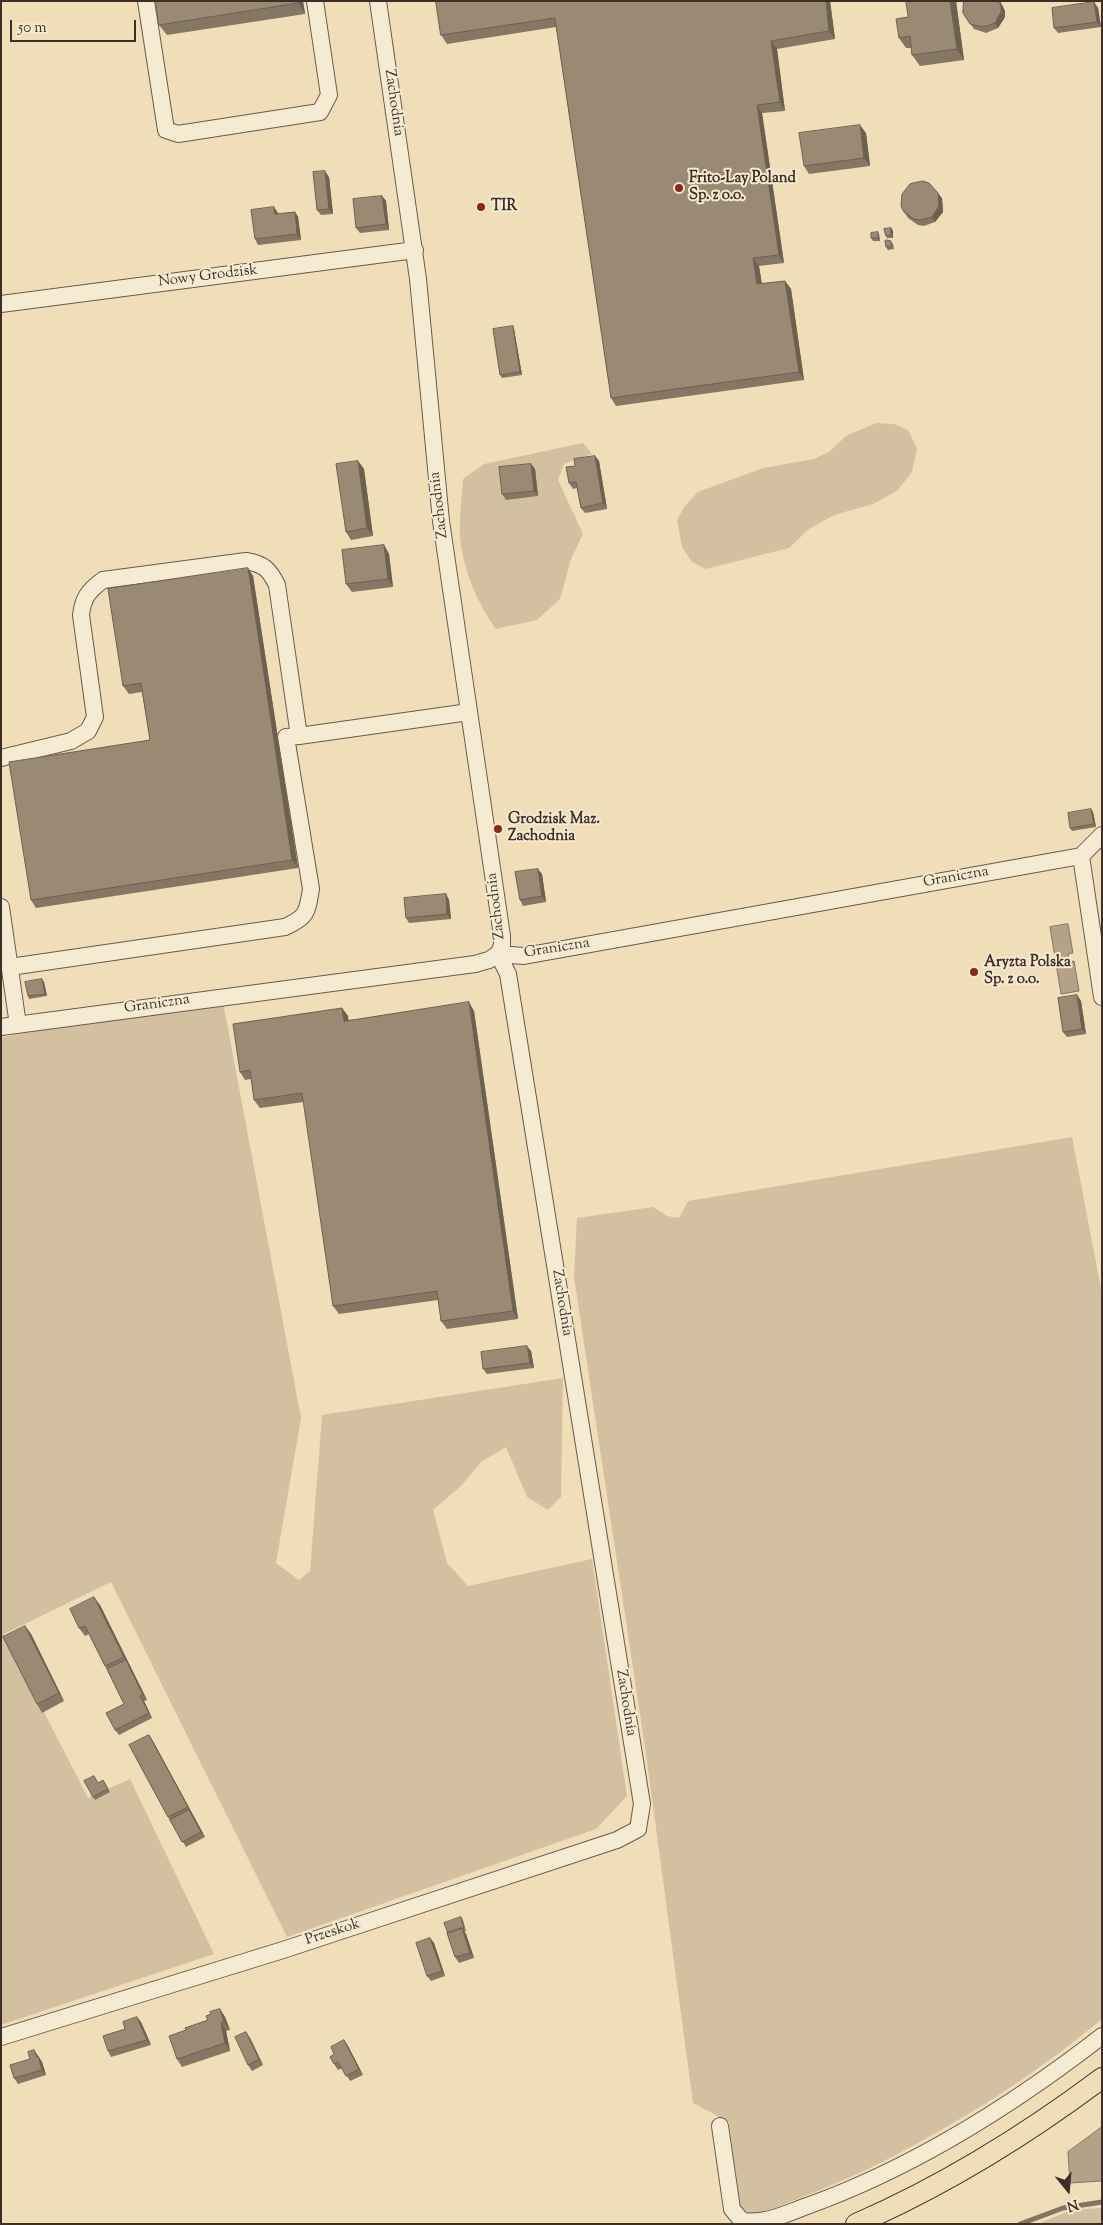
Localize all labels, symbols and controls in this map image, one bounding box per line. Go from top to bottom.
scale bar [12,10,139,42]
text: 50 m [18,18,47,39]
street label: Zachodnia [379,68,407,138]
place label: Frito-Lay Poland Sp. z o.o. [689,170,796,205]
marker: Frito-Lay Poland Sp. z o.o. [673,182,685,194]
place label: TIR [491,198,517,216]
marker: TIR [475,201,487,213]
street label: Nowy Grodzisk [157,262,259,292]
street label: Zachodnia [427,471,453,539]
place label: Grodzisk Maz. Zachodnia [508,811,600,846]
marker: Grodzisk Maz. Zachodnia [492,823,504,835]
street label: Graniczna [922,863,990,893]
street label: Zachodnia [484,872,510,940]
street label: Graniczna [523,935,591,963]
place label: Aryzta Polska Sp. z o.o. [984,954,1071,989]
marker: Aryzta Polska Sp. z o.o. [968,966,980,978]
street label: Graniczna [123,991,191,1019]
street label: Zachodnia [547,1268,575,1338]
street label: Zachodnia [611,1668,639,1738]
street label: Przeskok [303,1916,363,1950]
north arrow [1043,2165,1093,2215]
text: N [1064,2193,1081,2216]

